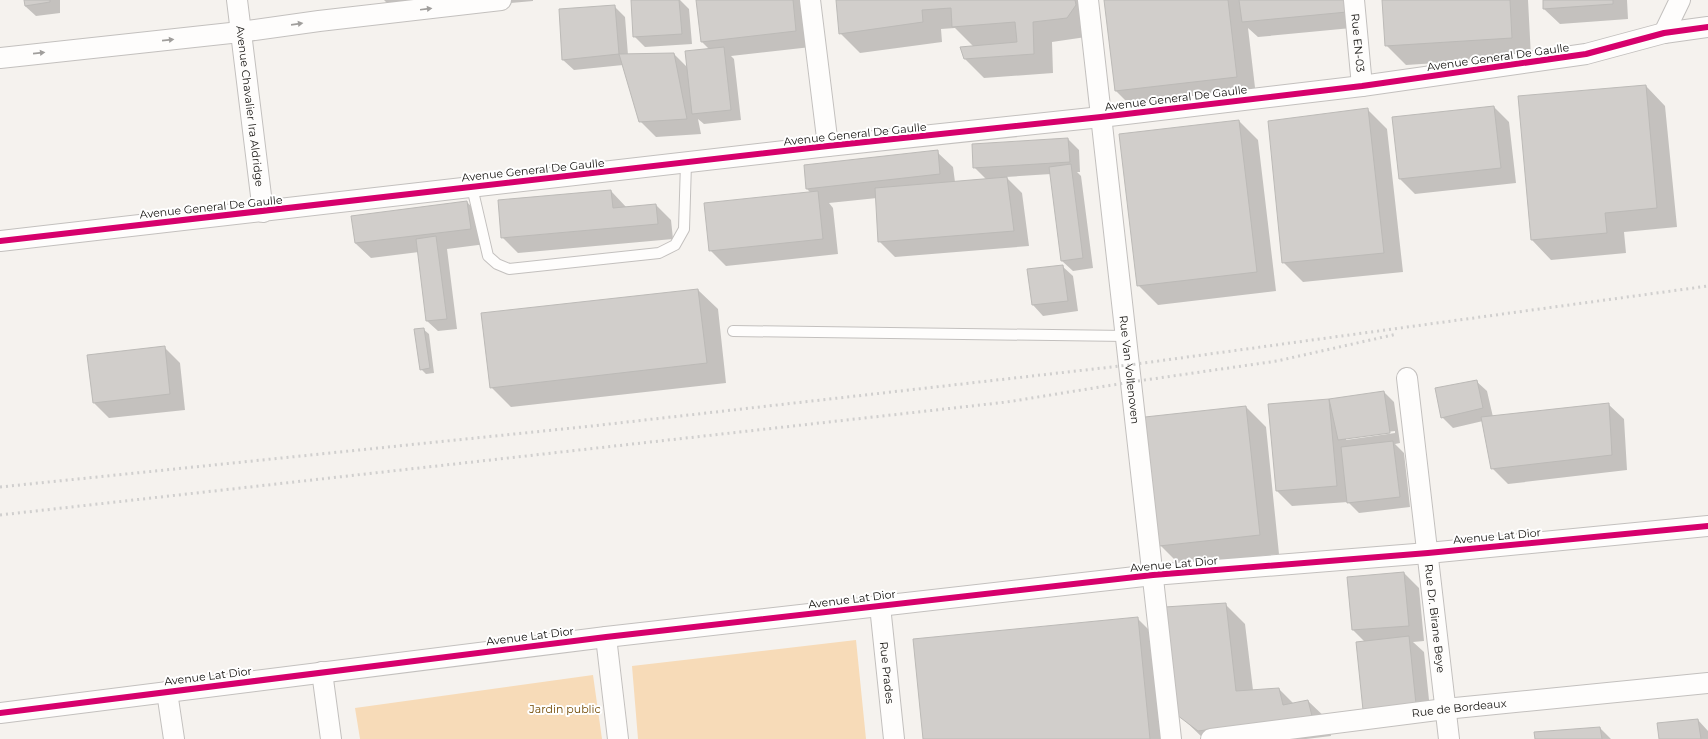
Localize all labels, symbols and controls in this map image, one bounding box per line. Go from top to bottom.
one-way arrow [420,5,432,12]
street label: Rue EN-03 [1348,13,1368,73]
one-way arrow [291,21,303,27]
street label: Avenue Chavalier Ira Aldridge [233,25,267,188]
one-way arrow [162,36,174,43]
street label: Avenue General De Gaulle [1426,40,1570,74]
one-way arrow [33,50,45,57]
street label: Avenue General De Gaulle [1104,82,1248,114]
street label: Avenue General De Gaulle [783,120,927,148]
street label: Avenue General De Gaulle [461,156,605,184]
street label: Avenue General De Gaulle [139,193,283,221]
street label: Rue Van Vollenoven [1116,315,1143,425]
street label: Avenue Lat Dior [1453,525,1541,547]
street label: Avenue Lat Dior [1130,553,1218,575]
street label: Rue Dr. Birane Beye [1422,563,1448,674]
street label: Avenue Lat Dior [807,587,897,611]
street label: Avenue Lat Dior [485,624,575,648]
street label: Rue Prades [877,641,897,705]
street label: Avenue Lat Dior [163,664,253,688]
street label: Rue de Bordeaux [1411,696,1507,720]
park label: Jardin public [528,702,601,716]

